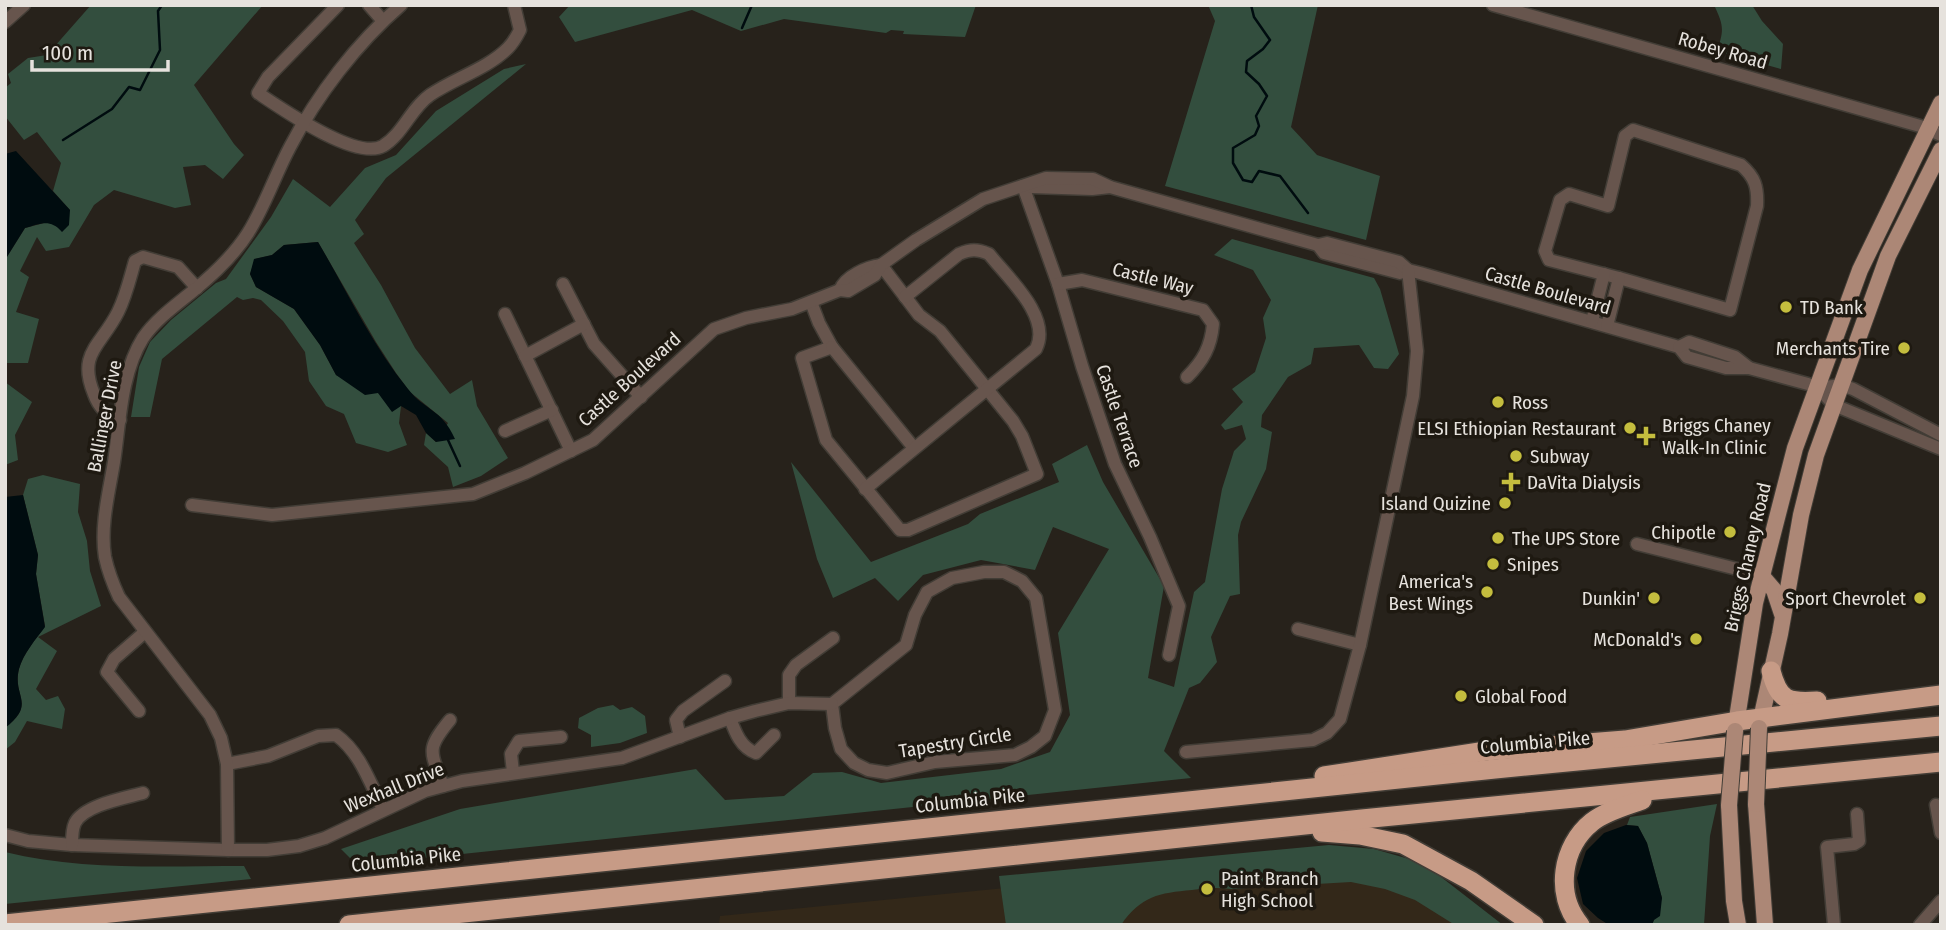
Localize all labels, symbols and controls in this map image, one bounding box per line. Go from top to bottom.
street label: Robey Road [1676,27,1770,74]
scale bar [32,28,168,72]
text: 100 m [42,40,93,66]
street label: Castle Way [1110,257,1196,300]
street label: Castle Boulevard [1482,262,1613,319]
place label: TD Bank [1800,296,1863,319]
marker: TD Bank [1778,299,1794,315]
street label: Castle Boulevard [573,327,685,431]
place label: Merchants Tire [1776,337,1890,360]
marker: Merchants Tire [1896,340,1912,356]
street label: Ballinger Drive [82,358,127,474]
street label: Castle Terrace [1091,361,1148,471]
place label: Ross [1512,391,1548,414]
marker: Ross [1490,394,1506,410]
place label: Briggs Chaney Walk-In Clinic [1662,414,1771,459]
place label: ELSI Ethiopian Restaurant [1417,417,1617,440]
marker: ELSI Ethiopian Restaurant [1622,420,1638,436]
marker: Briggs Chaney Walk-In Clinic [1636,426,1656,446]
place label: Subway [1530,445,1590,468]
marker: Subway [1508,448,1524,464]
place label: DaVita Dialysis [1527,471,1641,494]
marker: DaVita Dialysis [1501,472,1521,492]
street label: Briggs Chaney Road [1719,480,1776,634]
place label: Island Quizine [1381,492,1491,515]
marker: Island Quizine [1497,495,1513,511]
place label: Chipotle [1651,521,1716,544]
marker: Chipotle [1722,524,1738,540]
place label: The UPS Store [1512,527,1620,550]
marker: The UPS Store [1490,530,1506,546]
place label: Snipes [1507,553,1559,576]
marker: Snipes [1485,556,1501,572]
place label: America's Best Wings [1388,570,1473,615]
marker: America's Best Wings [1479,584,1495,600]
place label: Dunkin' [1582,587,1640,610]
place label: Sport Chevrolet [1785,587,1907,610]
marker: Dunkin' [1646,590,1662,606]
marker: Sport Chevrolet [1912,590,1928,606]
place label: McDonald's [1593,628,1682,651]
marker: McDonald's [1688,631,1704,647]
place label: Global Food [1475,685,1567,708]
marker: Global Food [1453,688,1469,704]
street label: Tapestry Circle [897,722,1013,763]
street label: Columbia Pike [1479,726,1591,759]
street label: Wexhall Drive [341,757,447,818]
street label: Columbia Pike [914,783,1026,818]
street label: Columbia Pike [350,842,462,877]
place label: Paint Branch High School [1221,867,1319,912]
marker: Paint Branch High School [1199,881,1215,897]

